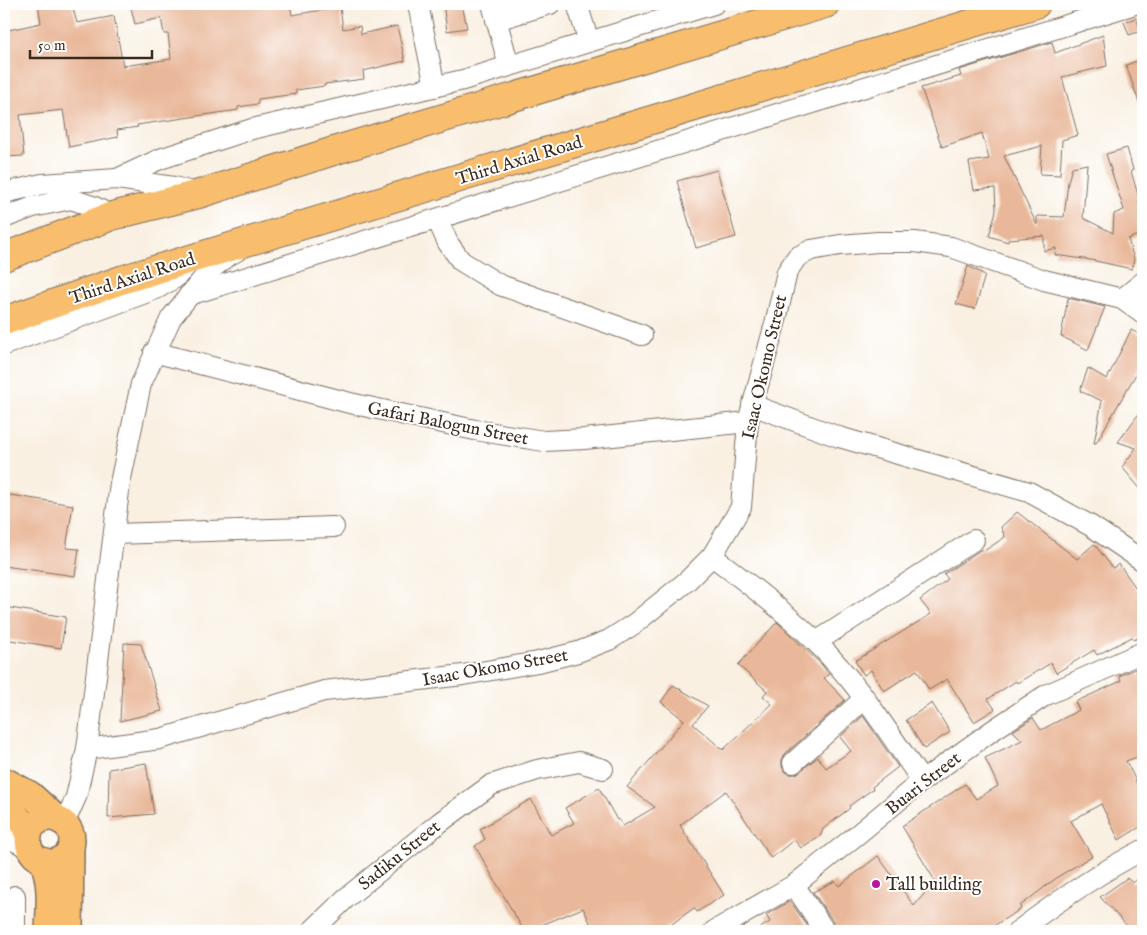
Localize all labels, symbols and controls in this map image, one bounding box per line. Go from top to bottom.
scale bar [30,28,152,60]
text: 50 m [38,36,66,55]
street label: Third Axial Road [454,131,586,192]
street label: Third Axial Road [67,248,199,311]
street label: Isaac Okomo Street [738,293,793,442]
street label: Gafari Balogun Street [365,398,530,451]
street label: Isaac Okomo Street [421,644,570,693]
street label: Buari Street [882,748,966,821]
street label: Sadiku Street [354,816,446,896]
place label: Tall building [886,874,982,897]
marker: Tall building [870,878,882,890]

